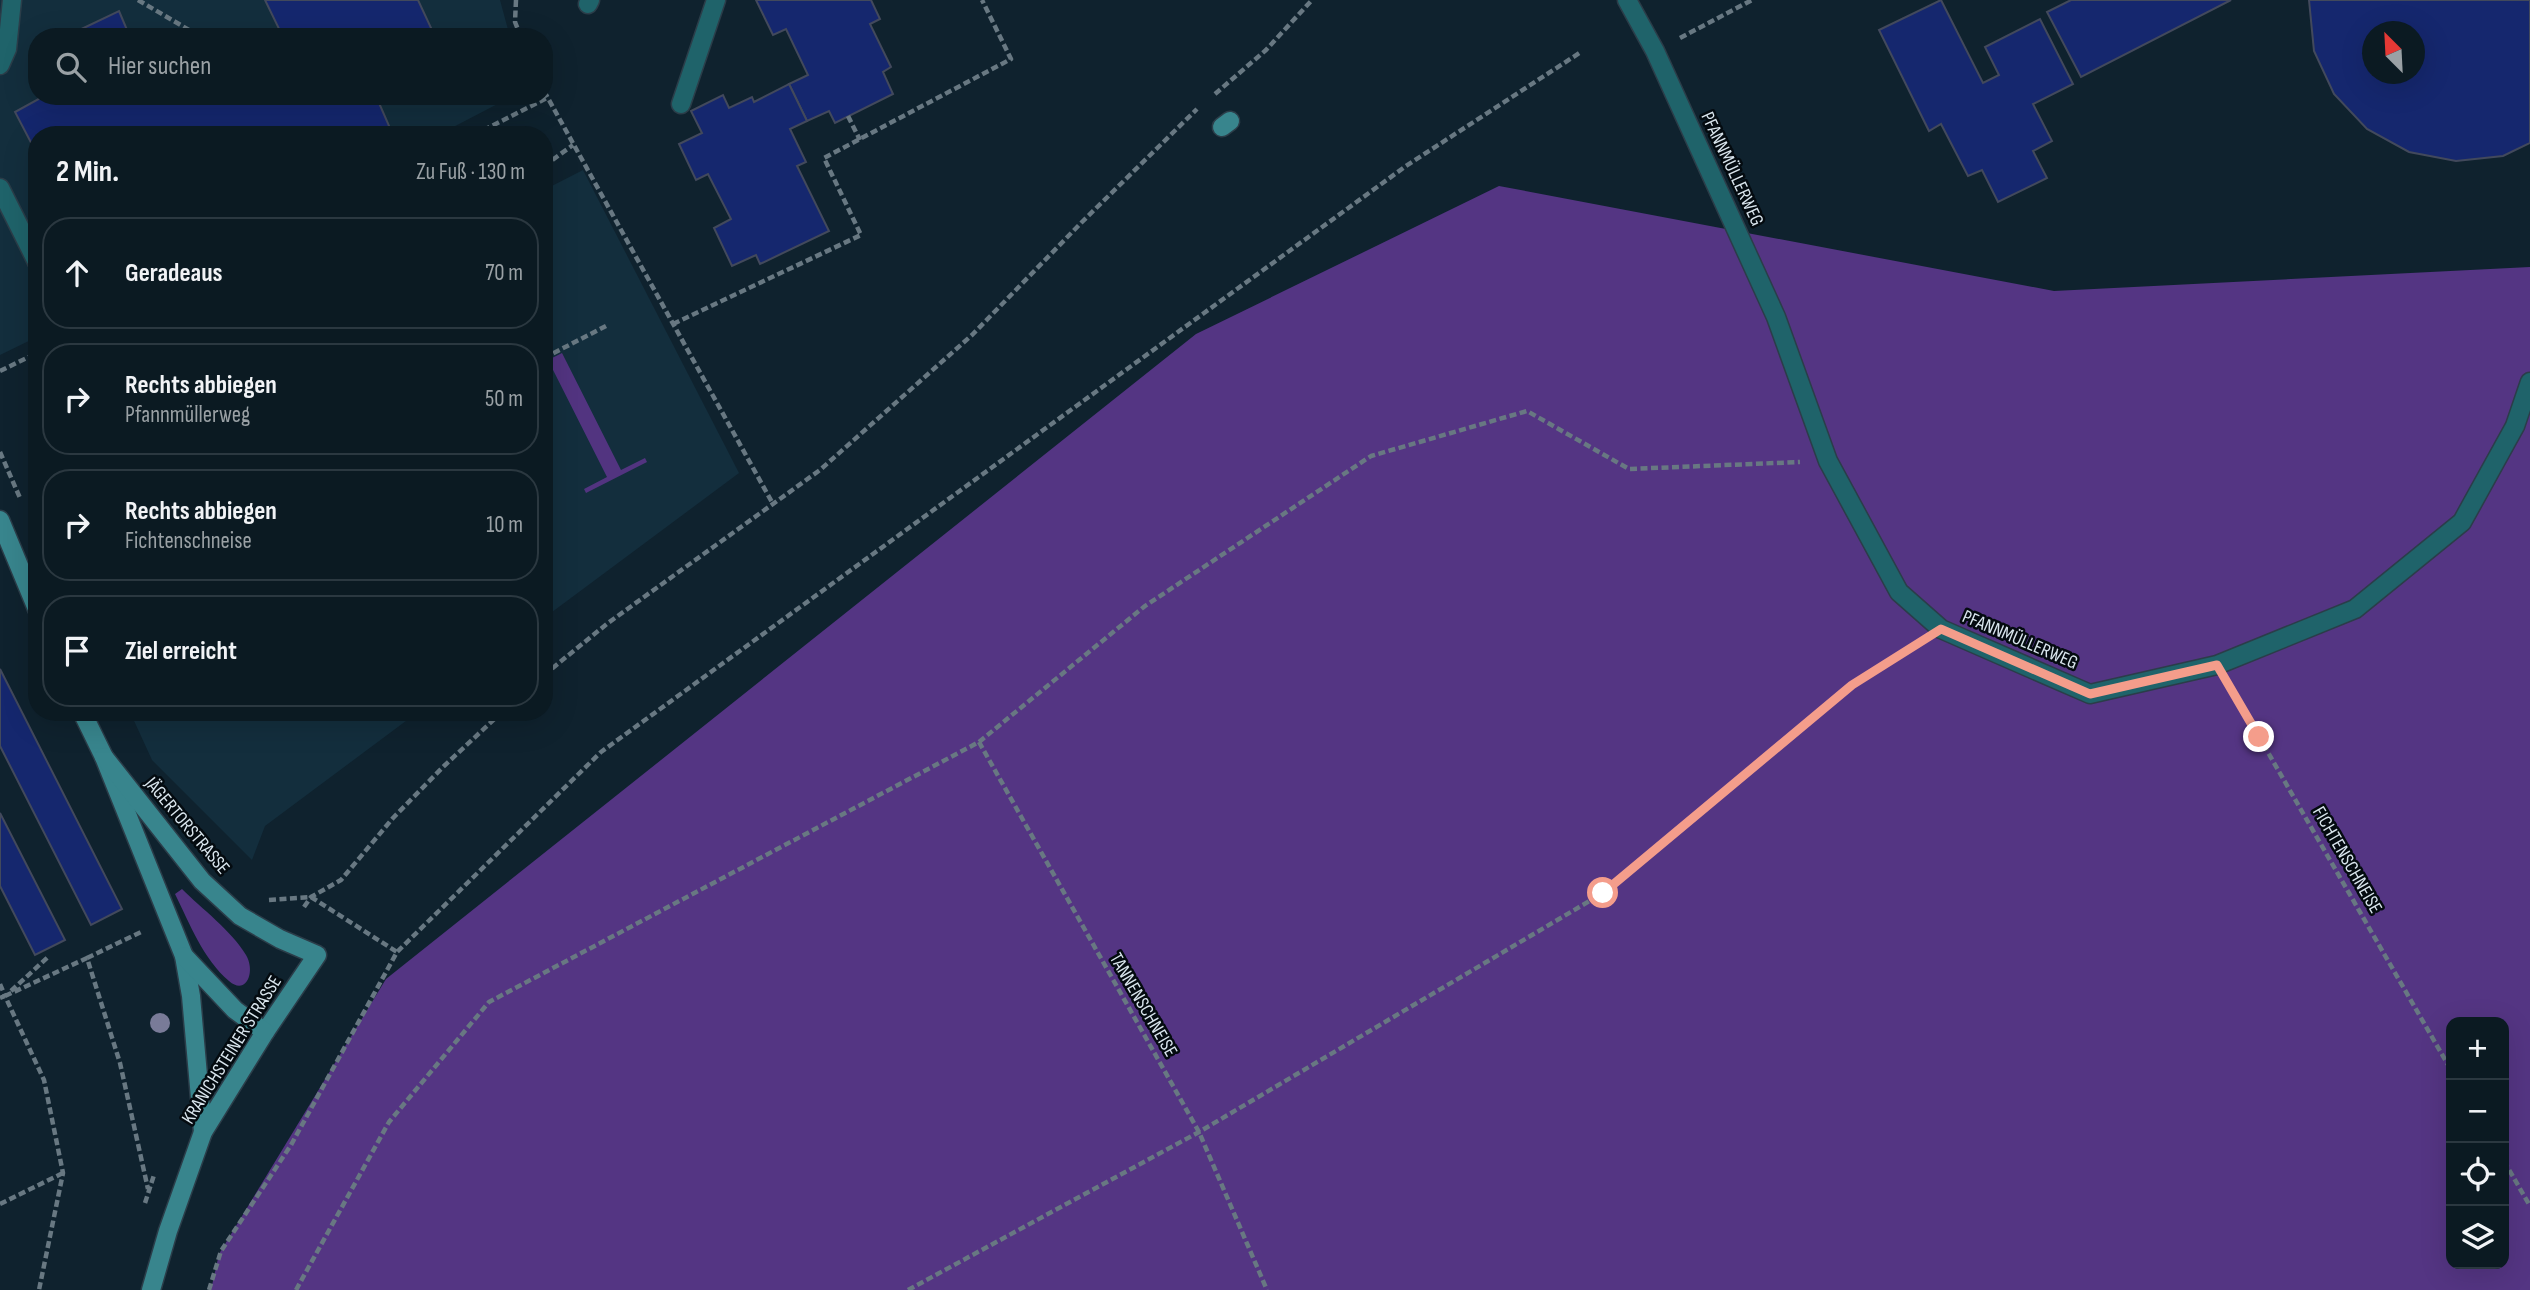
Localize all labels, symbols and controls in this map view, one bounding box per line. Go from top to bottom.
north arrow [2362,21,2425,84]
search box [28,28,553,105]
icon: search [52,48,90,86]
text: Hier suchen [108,51,211,82]
street label: PFANNMÜLLERWEG [1696,108,1768,230]
text: 2 Min. [56,154,119,190]
text: Zu Fuß · 130 m [416,158,525,186]
icon: ahead [58,254,96,292]
text: Geradeaus [125,258,223,289]
text: 70 m [485,259,523,287]
text: Rechts abbiegen [125,370,277,401]
icon: right [58,380,96,418]
text: 50 m [485,385,523,413]
text: Pfannmüllerweg [125,401,250,429]
text: Rechts abbiegen [125,496,277,527]
icon: right [58,506,96,544]
text: 10 m [486,511,523,539]
text: Fichtenschneise [125,527,252,555]
street label: PFANNMÜLLERWEG [1959,605,2081,675]
icon: arrive [58,632,96,670]
text: Ziel erreicht [125,636,237,667]
route end [2243,721,2274,752]
street label: JÄGERTORSTRASSE [139,772,234,879]
street label: FICHTENSCHNEISE [2307,802,2387,918]
route start [1587,877,1618,908]
street label: TANNENSCHNEISE [1104,949,1182,1061]
street label: KRANICHSTEINER STRASSE [177,972,287,1128]
map controls [2446,1017,2509,1269]
button: + [2446,1017,2509,1080]
button: − [2446,1080,2509,1143]
button: locate [2446,1143,2509,1206]
button: layers [2446,1206,2509,1269]

